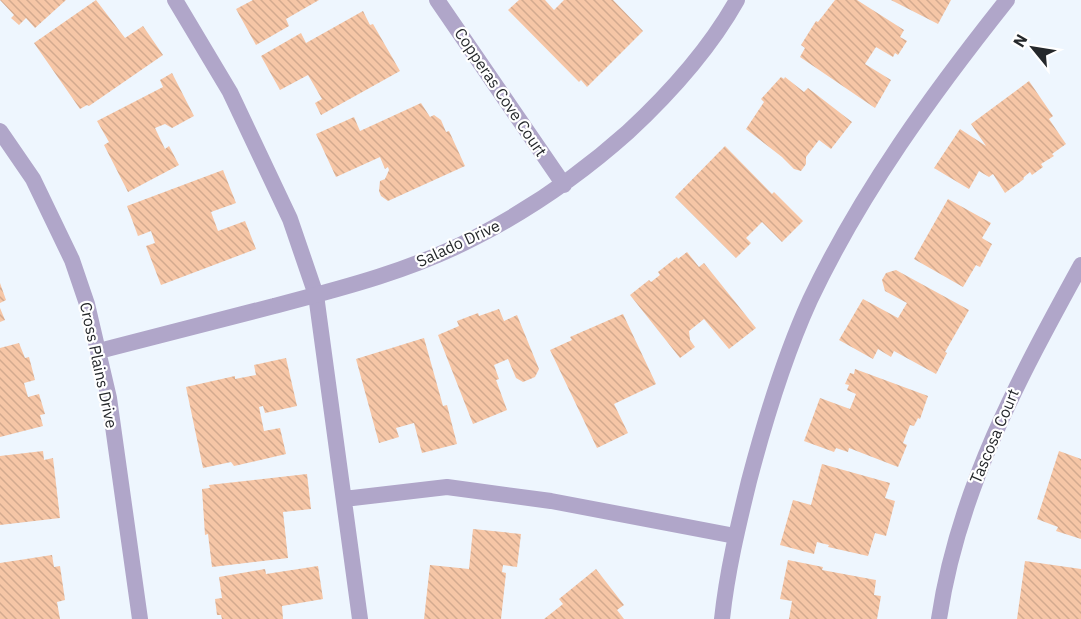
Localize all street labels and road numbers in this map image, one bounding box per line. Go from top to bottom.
street label: Copperas Cove Court [451,24,551,160]
street label: Salado Drive [413,215,503,271]
street label: Cross Plains Drive [76,300,122,430]
street label: Tascosa Court [965,386,1023,486]

